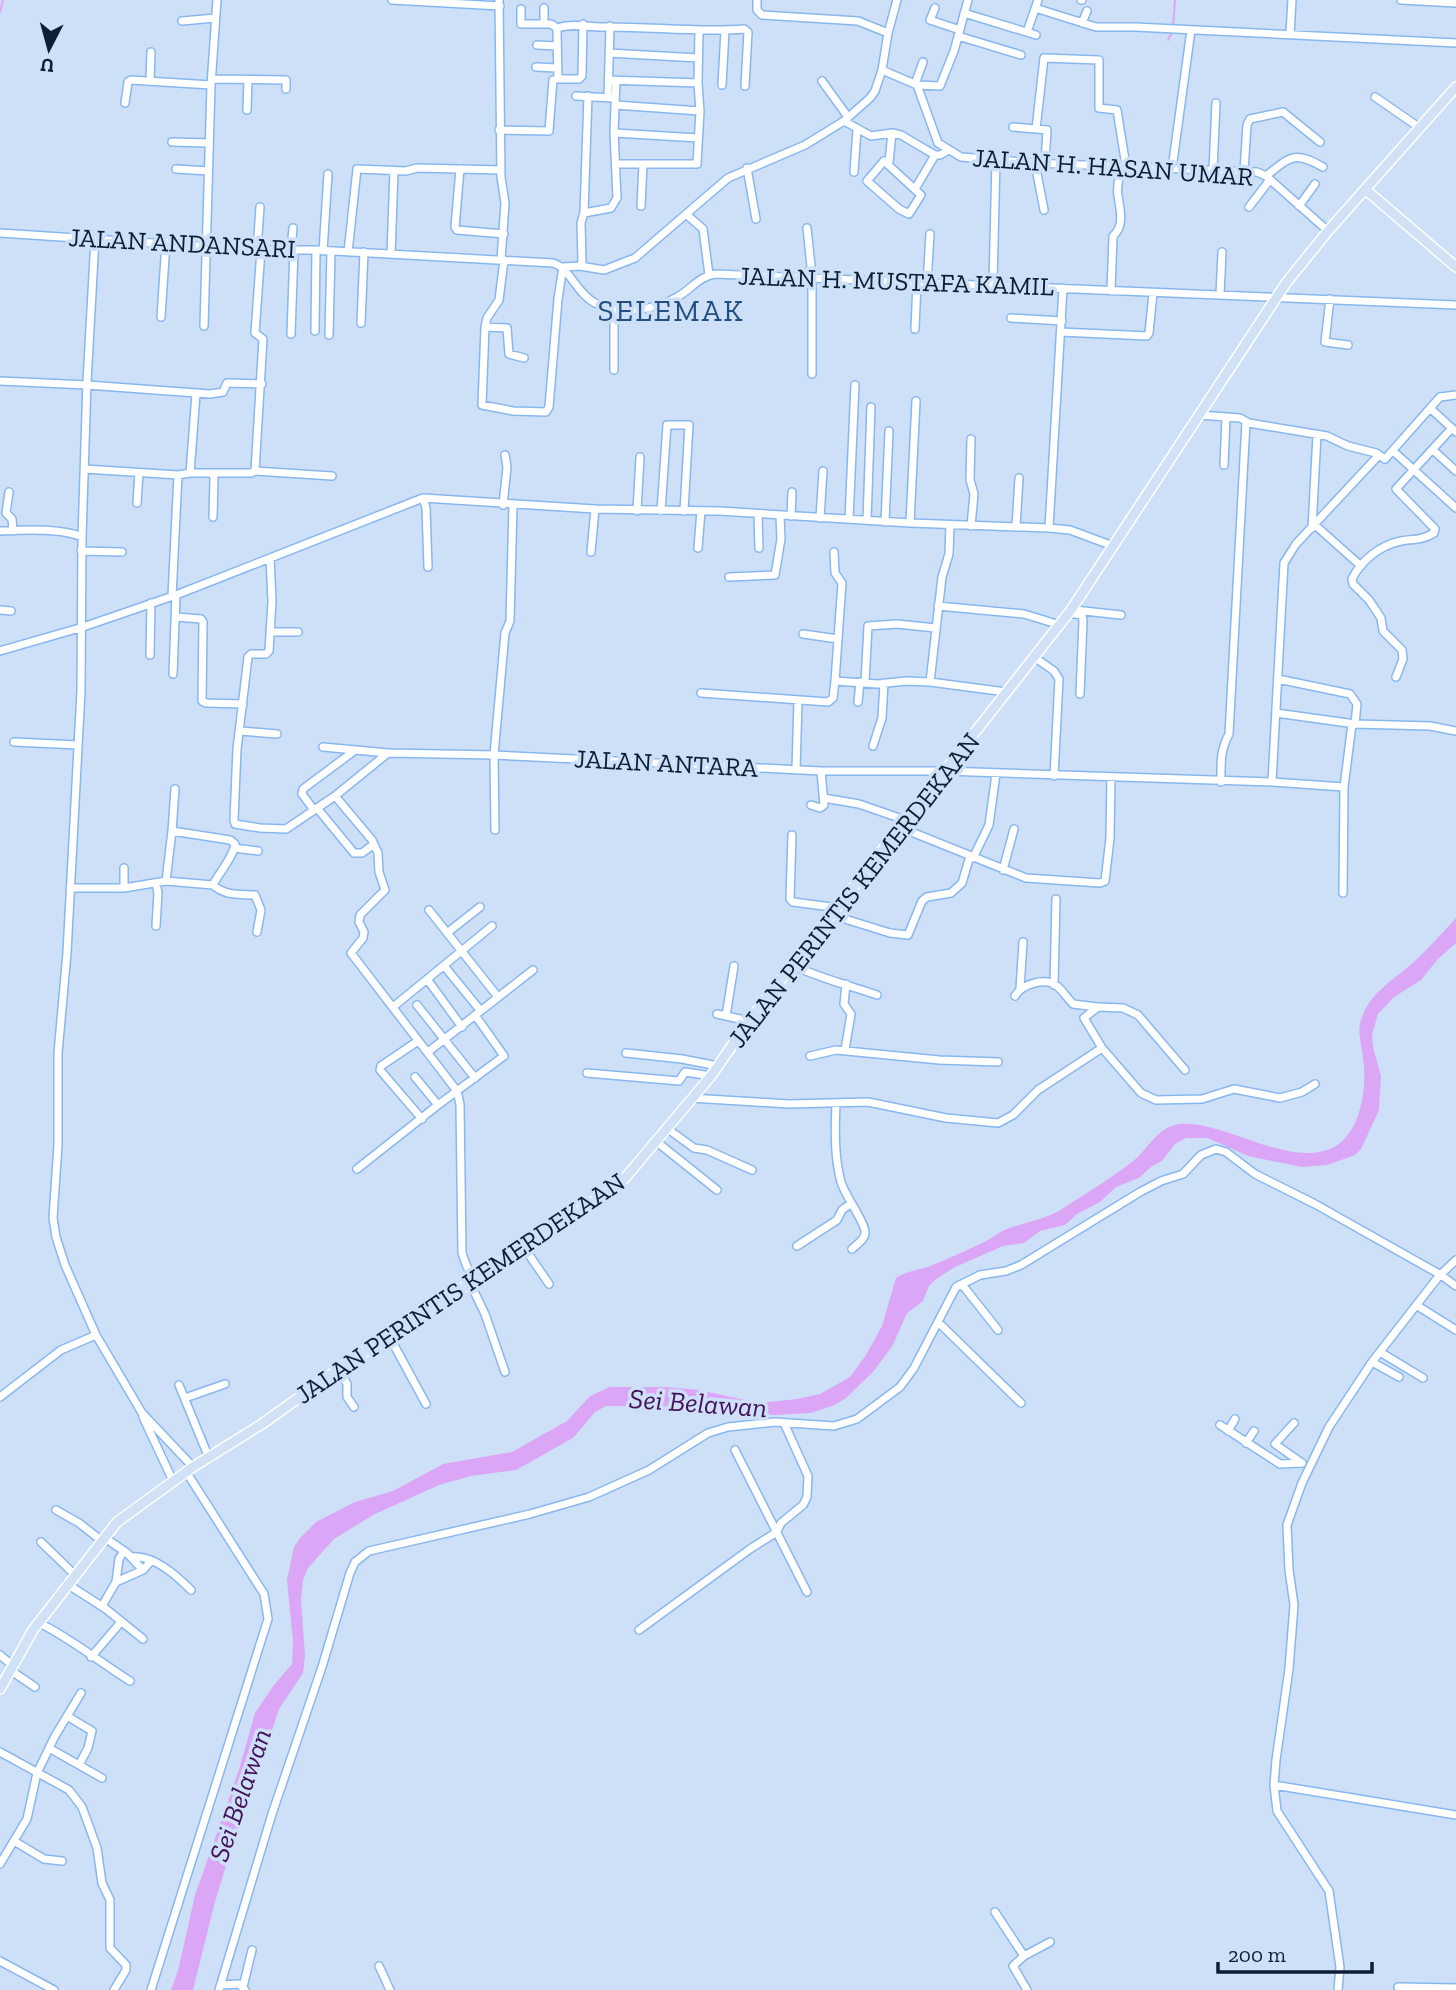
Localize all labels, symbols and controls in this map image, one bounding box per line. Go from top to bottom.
north arrow [14,14,84,84]
text: U [39,53,55,78]
street label: JALAN H. HASAN UMAR [972,141,1254,193]
street label: JALAN ANDANSARI [68,221,296,265]
street label: JALAN H. MUSTAFA KAMIL [737,259,1055,303]
district label: SELEMAK [598,293,744,329]
street label: JALAN PERINTIS KEMERDEKAAN [721,726,987,1054]
street label: JALAN ANTARA [573,742,760,784]
street label: JALAN PERINTIS KEMERDEKAAN [289,1165,631,1411]
water label: Sei Belawan [628,1382,768,1424]
water label: Sei Belawan [202,1724,278,1866]
scale bar [1218,1930,1372,1974]
text: 200 m [1228,1942,1286,1967]

